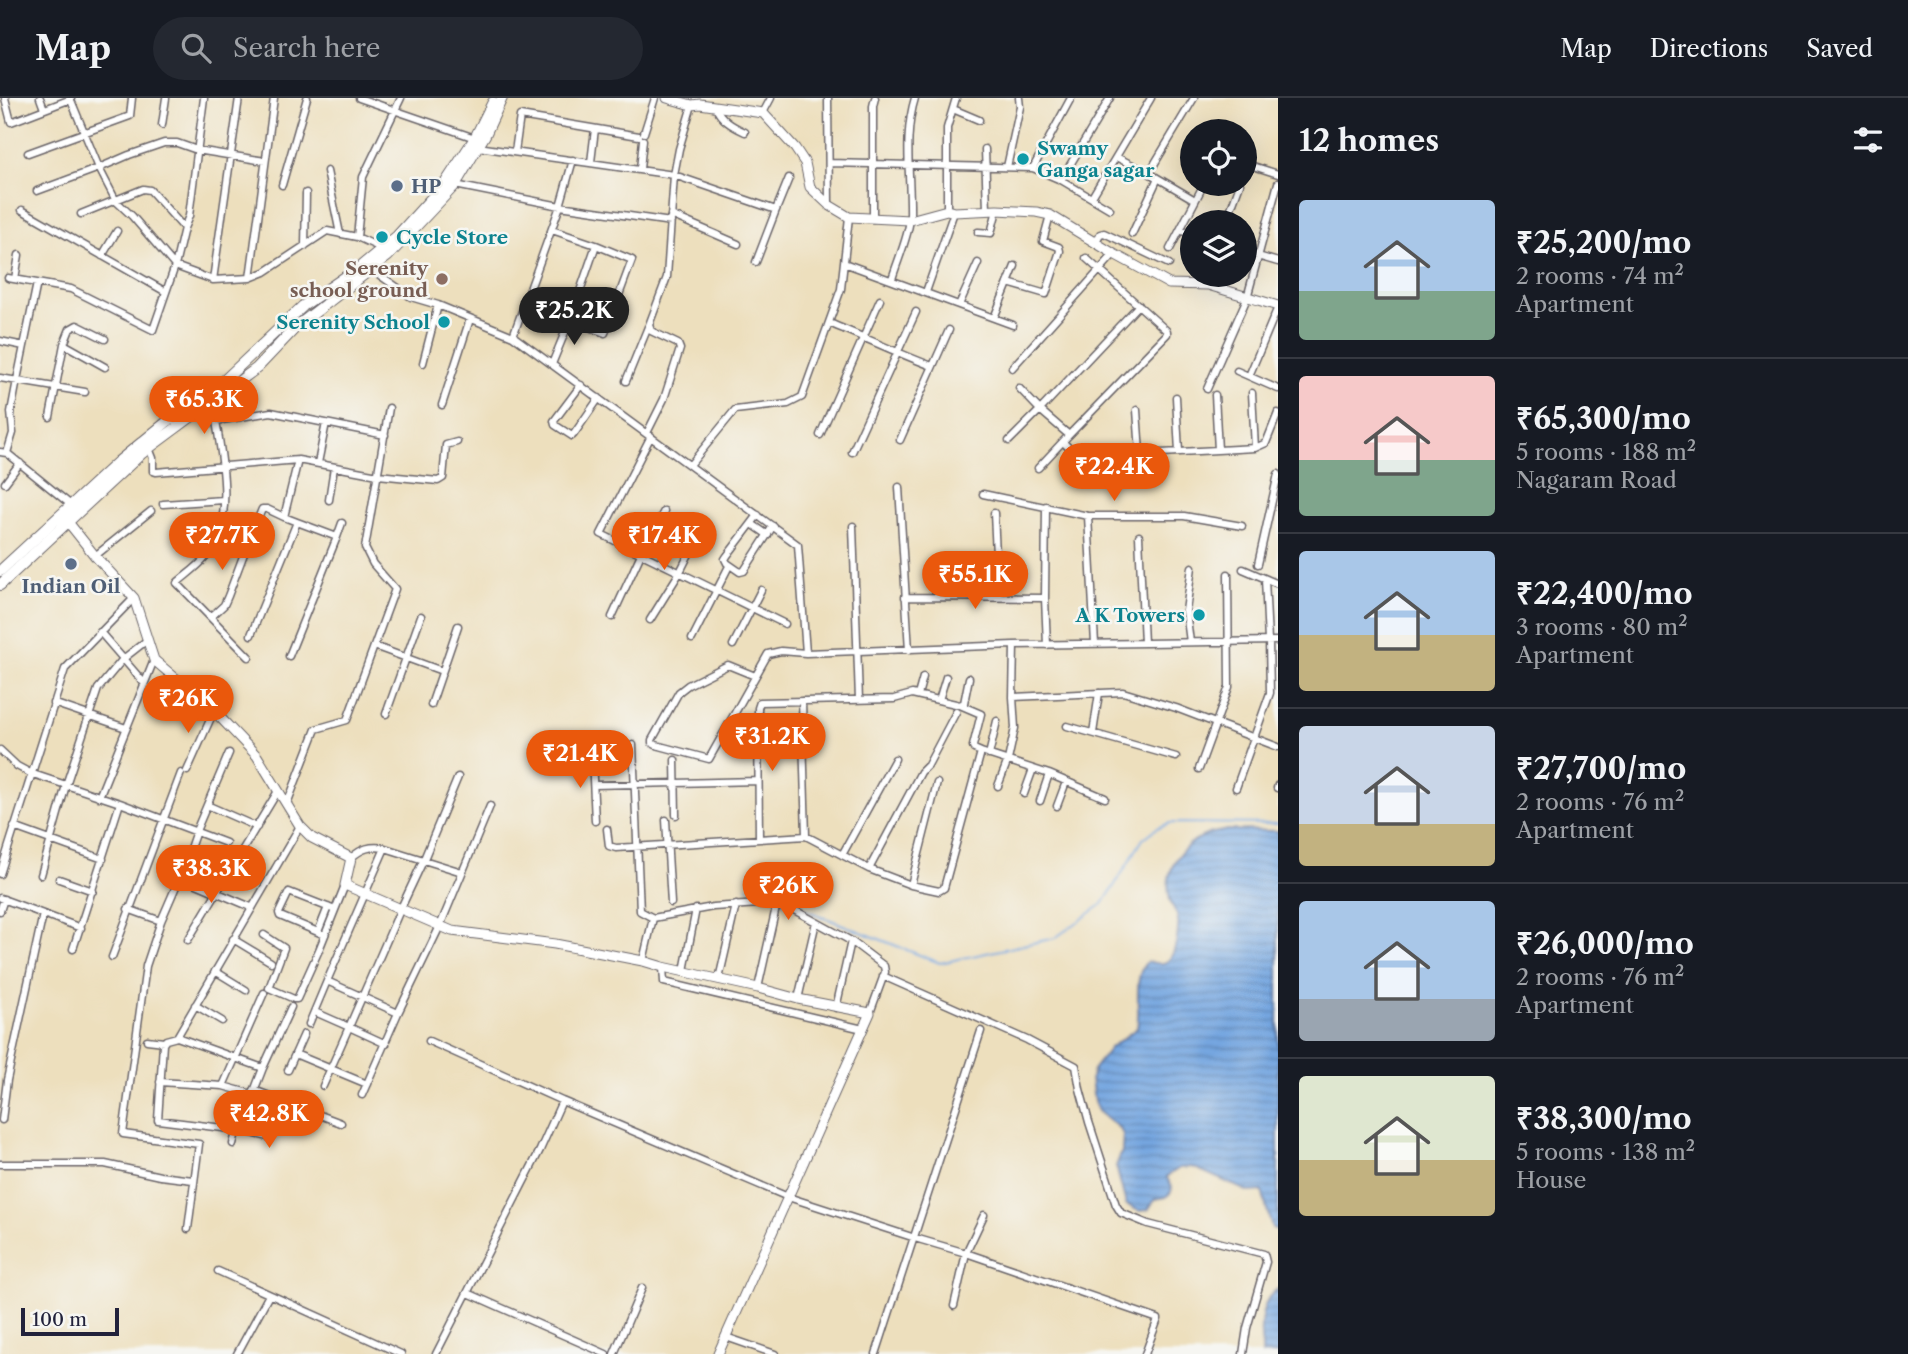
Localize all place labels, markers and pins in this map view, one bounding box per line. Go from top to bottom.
place label: Swamy Ganga sagar [1037,137,1155,182]
marker: Swamy Ganga sagar [1015,151,1031,167]
place label: HP [411,175,441,198]
marker: HP [389,178,405,194]
place label: Cycle Store [396,226,508,249]
marker: Cycle Store [374,229,390,245]
place label: Serenity school ground [290,257,429,302]
marker: Serenity school ground [434,271,450,287]
pin: ₹25.2K [517,288,631,347]
place label: Serenity School [276,311,430,334]
marker: Serenity School [436,314,452,330]
pin: ₹65.3K [147,376,261,436]
pin: ₹22.4K [1057,444,1171,503]
pin: ₹27.7K [165,512,279,572]
pin: ₹17.4K [607,512,721,572]
pin: ₹55.1K [918,552,1032,611]
marker: Indian Oil [63,556,79,572]
place label: Indian Oil [21,575,121,598]
place label: A K Towers [1075,604,1185,627]
marker: A K Towers [1191,607,1207,623]
pin: ₹26K [147,676,229,735]
pin: ₹31.2K [715,714,829,773]
pin: ₹21.4K [523,730,637,790]
pin: ₹38.3K [154,846,268,905]
pin: ₹26K [747,862,829,922]
pin: ₹42.8K [212,1090,326,1150]

